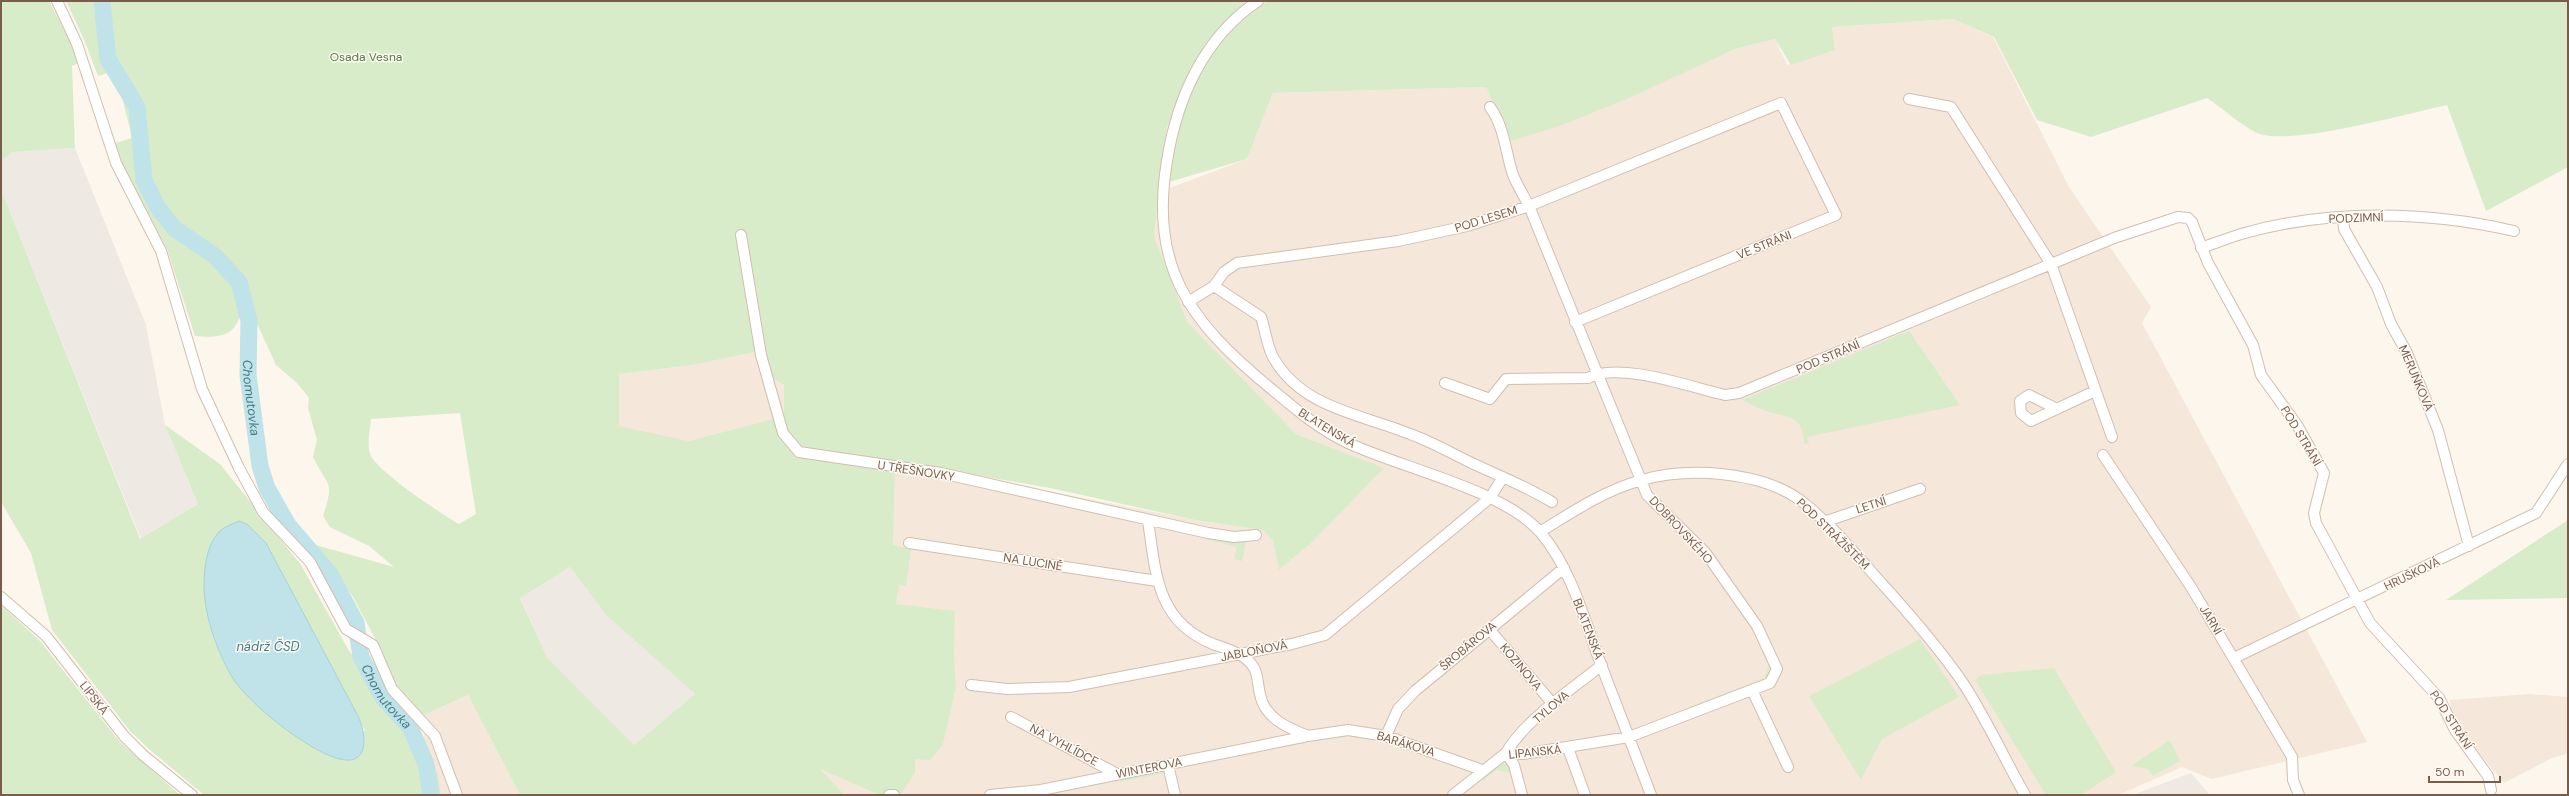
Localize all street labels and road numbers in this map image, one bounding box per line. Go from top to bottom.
street label: POD LESEM [1453,202,1519,236]
street label: PODZIMNÍ [2328,209,2384,227]
street label: VE STRÁNI [1734,227,1794,263]
street label: POD STRÁNÍ [1794,336,1862,378]
street label: MERUŇKOVÁ [2395,342,2437,414]
street label: POD STRÁNÍ [2277,403,2325,469]
street label: BLATENSKÁ [1295,405,1359,451]
street label: U TŘEŠŇOVKY [876,457,956,485]
street label: DOBROVSKÉHO [1646,493,1716,567]
street label: LETNÍ [1854,493,1888,517]
street label: POD STRÁŽIŠTĚM [1793,495,1873,573]
street label: NA LUCINĚ [1002,549,1064,575]
street label: HRUŠKOVÁ [2381,554,2443,594]
street label: BLATENSKÁ [1569,596,1607,662]
street label: JARNÍ [2196,602,2226,638]
street label: ŠROBÁROVA [1436,618,1500,674]
street label: JABLOŇOVÁ [1219,637,1289,665]
street label: KOZINOVA [1496,640,1546,694]
street label: LIPSKÁ [76,678,112,718]
street label: TYLOVA [1530,687,1573,727]
street label: POD STRÁNÍ [2426,687,2476,753]
street label: NA VYHLÍDCE [1027,720,1101,770]
street label: BARÁKOVA [1375,728,1437,760]
street label: LIPANSKÁ [1508,741,1562,763]
street label: WINTEROVA [1115,754,1184,782]

